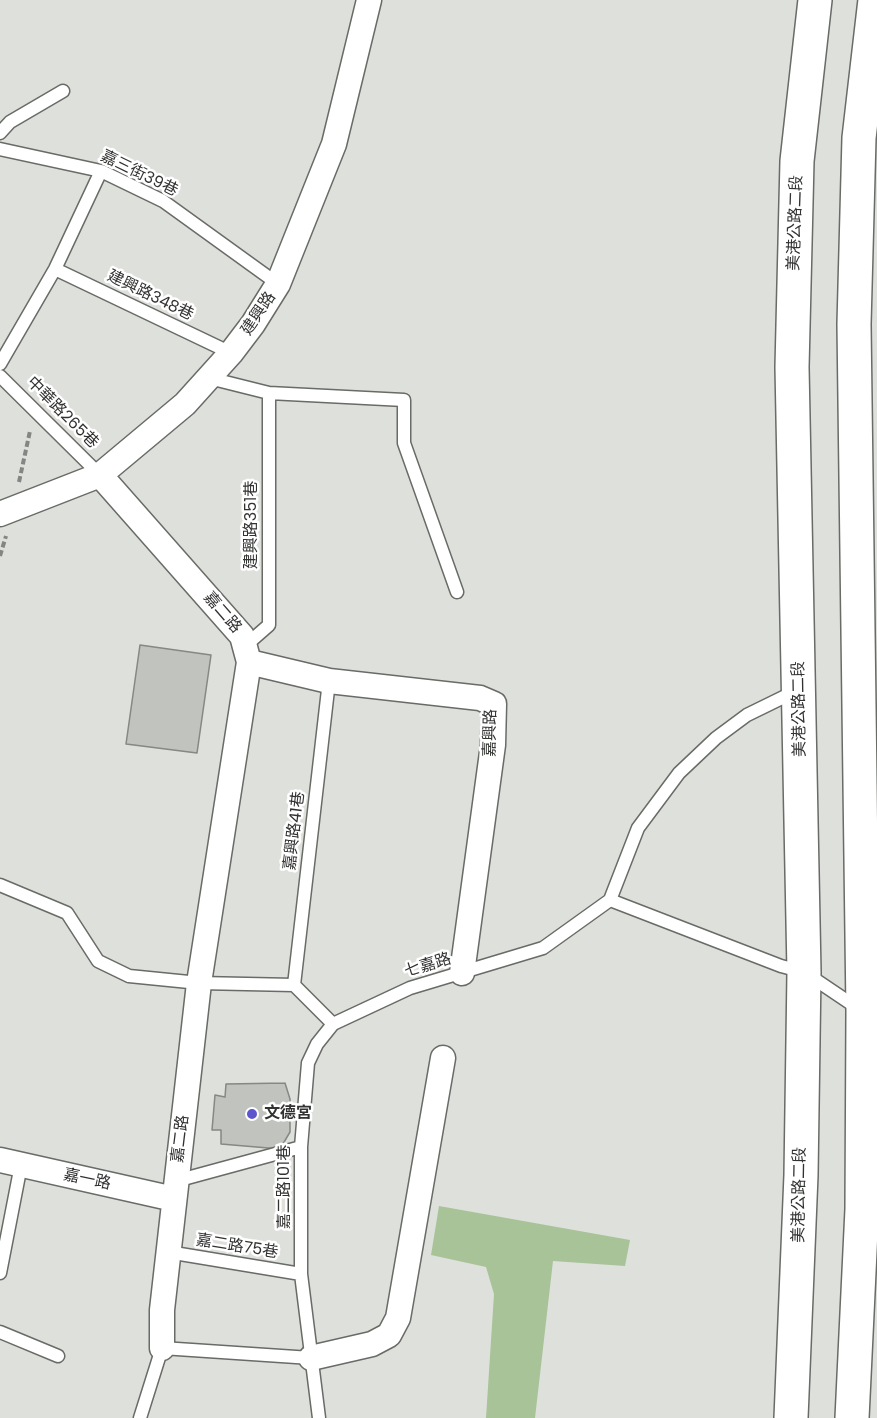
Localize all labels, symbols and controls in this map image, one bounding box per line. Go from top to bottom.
street label: 嘉三街39巷 [97,147,181,201]
street label: 美港公路二段 [785,175,807,271]
street label: 建興路348巷 [104,267,196,325]
street label: 建興路 [238,289,280,339]
street label: 中華路265巷 [22,373,102,453]
street label: 建興路351巷 [242,481,262,569]
street label: 嘉二路 [199,589,245,637]
street label: 美港公路二段 [790,661,810,757]
street label: 嘉興路 [481,709,501,757]
street label: 嘉興路41巷 [281,791,309,871]
street label: 七嘉路 [402,950,454,982]
place label: 文德宮 [264,1104,312,1124]
marker: 文德宮 [245,1107,259,1121]
street label: 嘉二路 [169,1114,193,1164]
street label: 嘉二路101巷 [275,1145,295,1229]
street label: 美港公路二段 [790,1147,810,1243]
street label: 嘉一路 [62,1166,112,1194]
street label: 嘉二路75巷 [195,1231,279,1263]

